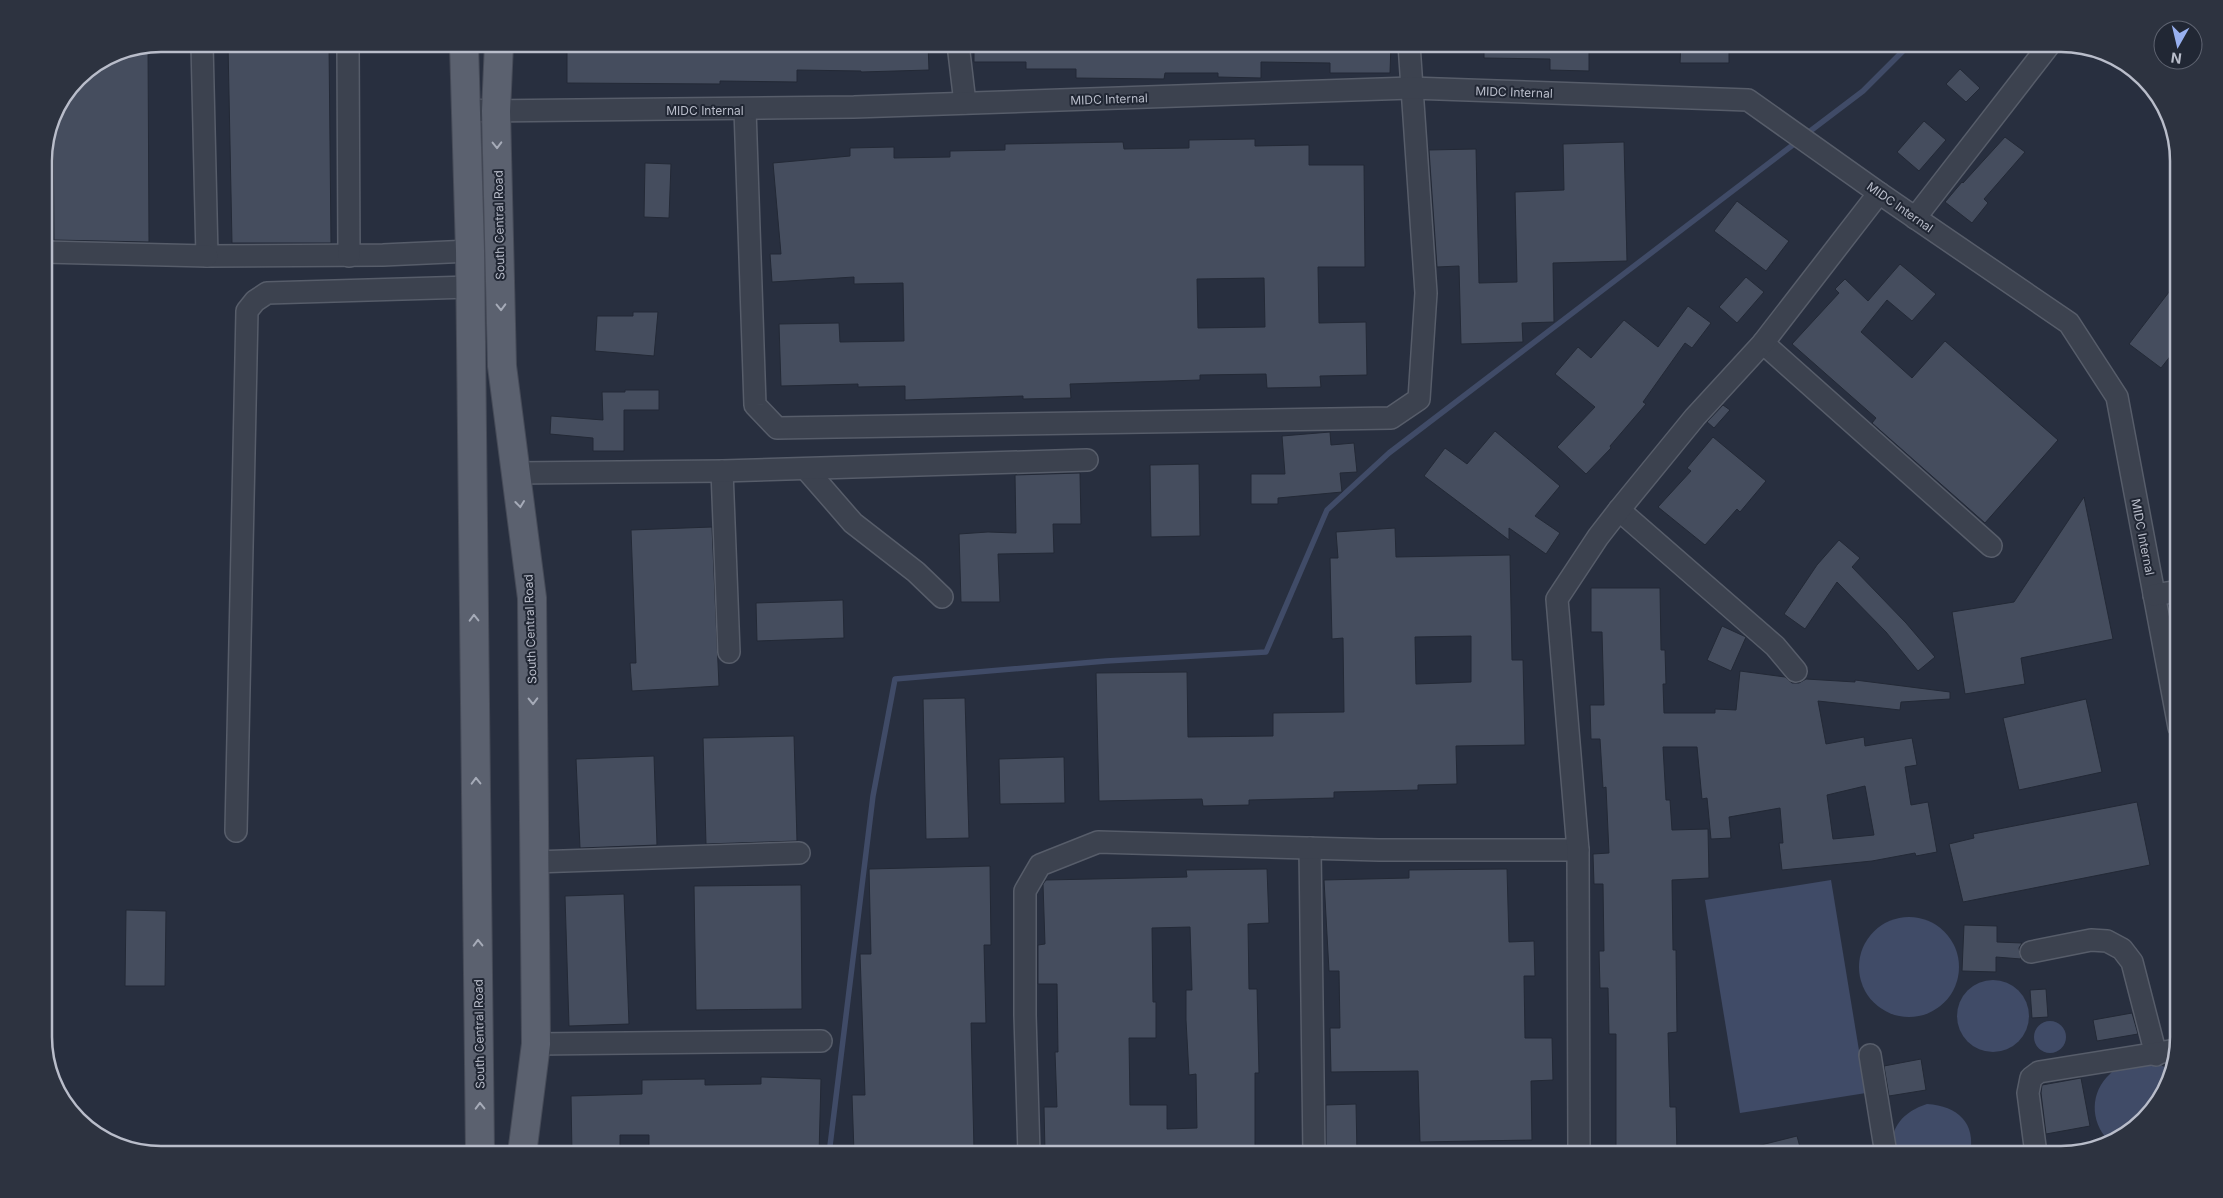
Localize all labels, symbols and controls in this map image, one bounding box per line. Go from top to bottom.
north arrow [2153,20,2203,70]
text: N [2170,49,2183,68]
street label: MIDC Internal [1475,83,1553,101]
street label: MIDC Internal [1070,90,1148,108]
street label: MIDC Internal [666,103,744,118]
one-way arrow [492,142,502,149]
street label: South Central Road [491,170,507,280]
street label: MIDC Internal [1864,179,1936,235]
one-way arrow [496,304,506,312]
street label: MIDC Internal [2128,498,2158,576]
one-way arrow [514,500,525,508]
street label: South Central Road [521,574,539,684]
one-way arrow [469,614,479,622]
one-way arrow [528,697,538,705]
one-way arrow [471,776,481,784]
one-way arrow [473,939,483,946]
street label: South Central Road [471,979,487,1089]
one-way arrow [474,1101,485,1109]

